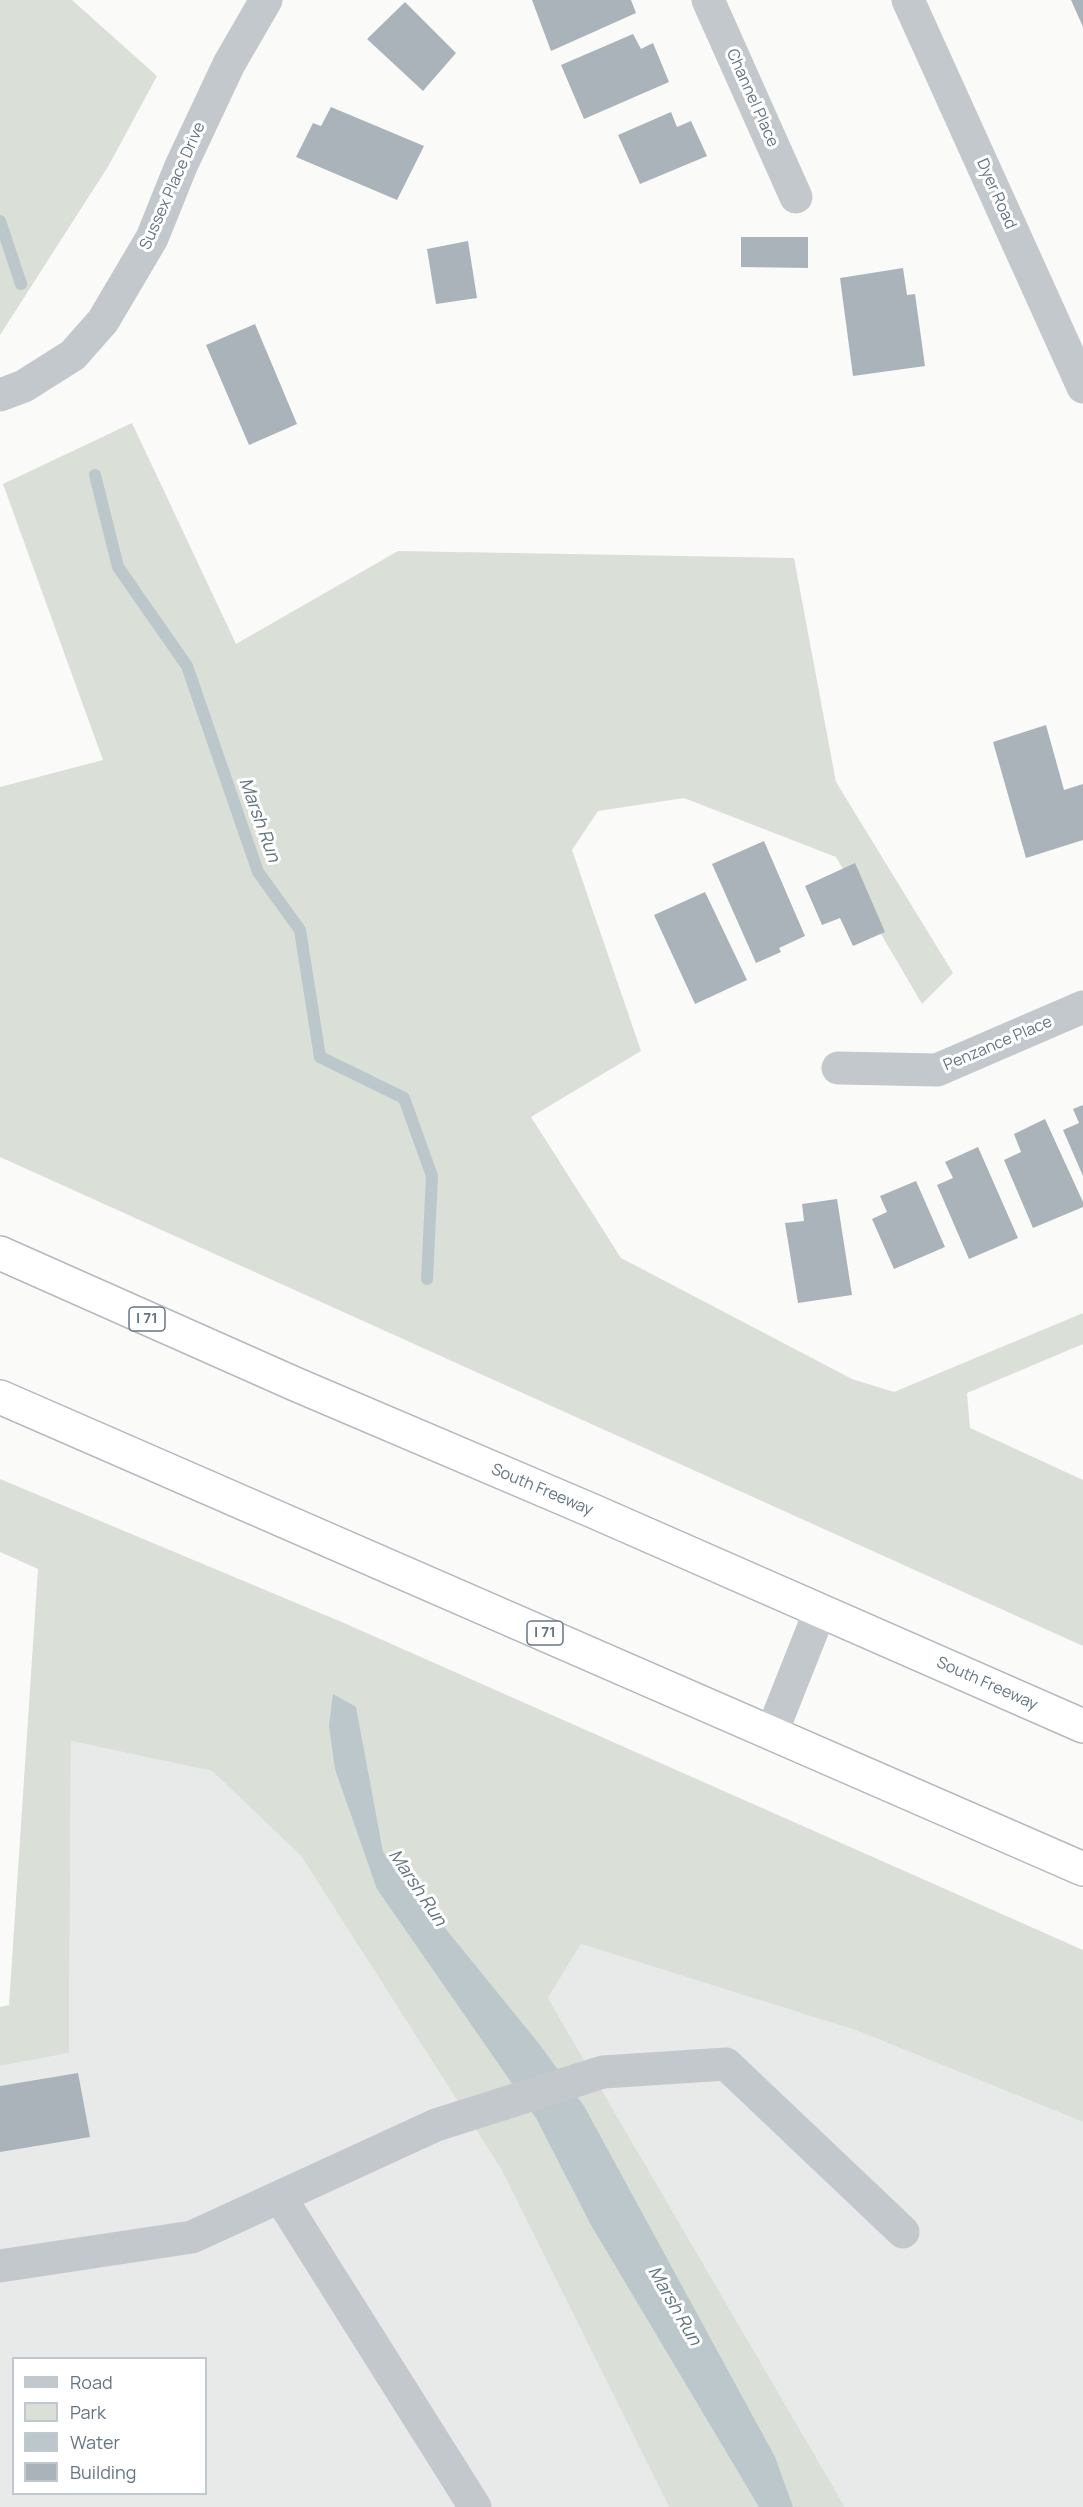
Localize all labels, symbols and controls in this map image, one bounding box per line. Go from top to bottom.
street label: Channel Place [722,46,782,150]
street label: Sussex Place Drive [136,119,210,253]
street label: Dyer Road [972,156,1020,232]
water label: Marsh Run [234,775,284,865]
street label: Penzance Place [941,1013,1055,1075]
road number: I 71 [129,1307,165,1331]
street label: South Freeway [488,1460,596,1520]
road number: I 71 [527,1621,563,1645]
street label: South Freeway [933,1653,1041,1715]
water label: Marsh Run [384,1846,450,1930]
water label: Marsh Run [643,2263,705,2349]
legend [12,2357,207,2495]
text: Road [70,2370,113,2394]
text: Park [70,2400,106,2424]
text: Water [70,2430,120,2454]
text: Building [70,2460,136,2484]

